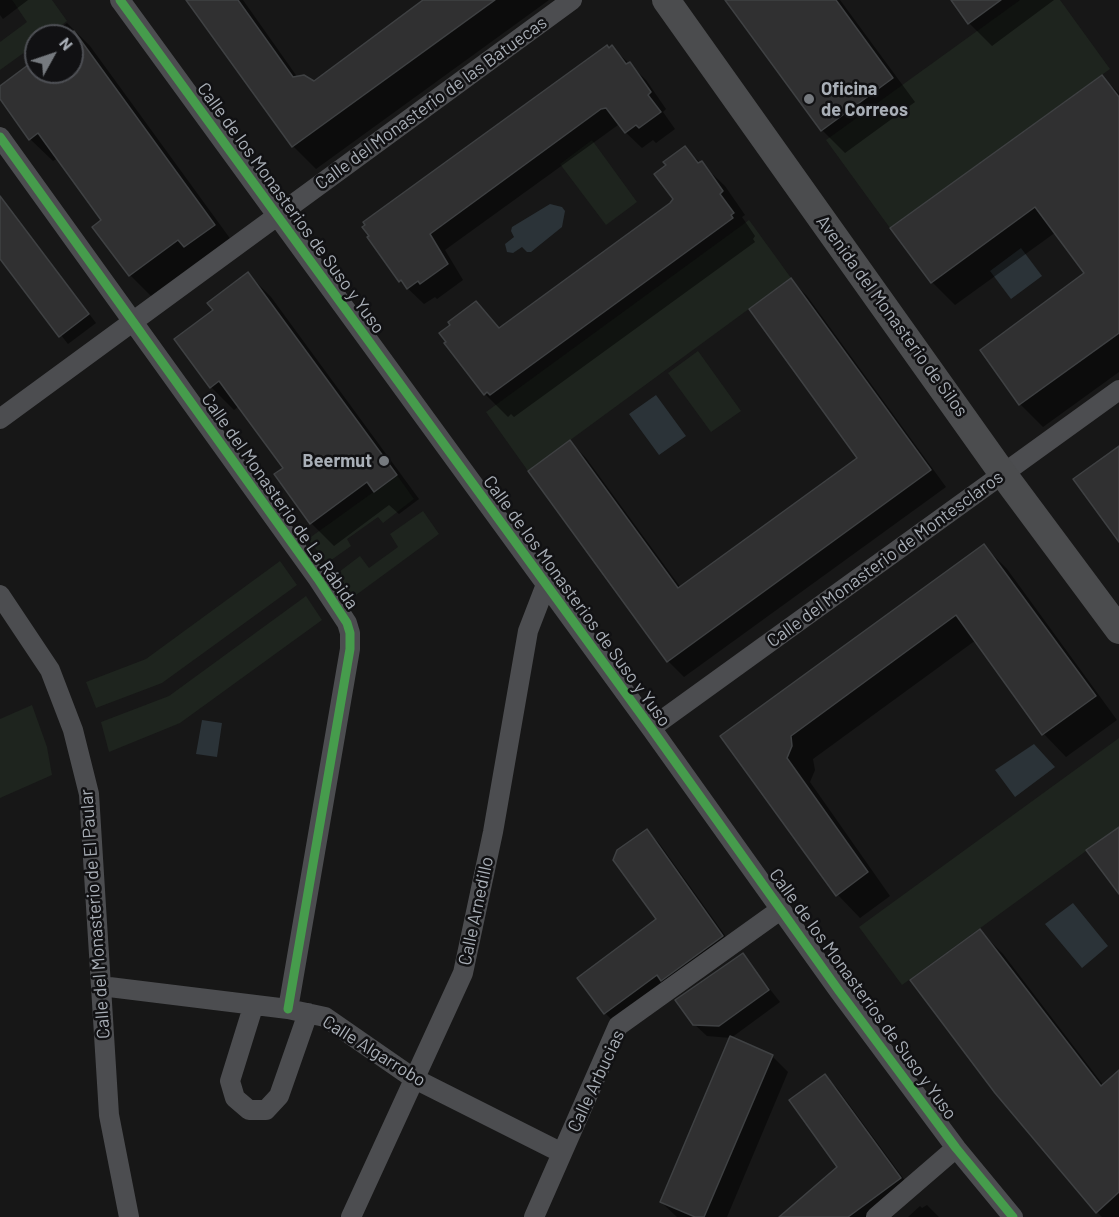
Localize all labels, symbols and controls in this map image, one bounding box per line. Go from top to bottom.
street label: Calle del Monasterio de las Batuecas [311,12,551,194]
north arrow [24,24,84,84]
text: N [56,33,77,54]
street label: Calle de los Monasterios de Suso y Yuso [193,78,389,338]
place label: Oficina de Correos [821,78,908,121]
marker: Oficina de Correos [802,92,816,106]
street label: Avenida del Monasterio de Silos [812,211,972,421]
street label: Calle del Monasterio de La Rábida [197,389,363,613]
place label: Beermut [303,450,372,472]
marker: Beermut [377,454,391,468]
street label: Calle del Monasterio de Montesclaros [763,466,1007,652]
street label: Calle de los Monasterios de Suso y Yuso [479,471,675,731]
street label: Calle del Monasterio de El Paular [75,788,115,1040]
street label: Calle Arnedillo [454,855,498,967]
street label: Calle de los Monasterios de Suso y Yuso [765,864,961,1124]
street label: Calle Algarrobo [318,1011,430,1091]
street label: Calle Arbucias [563,1026,629,1136]

